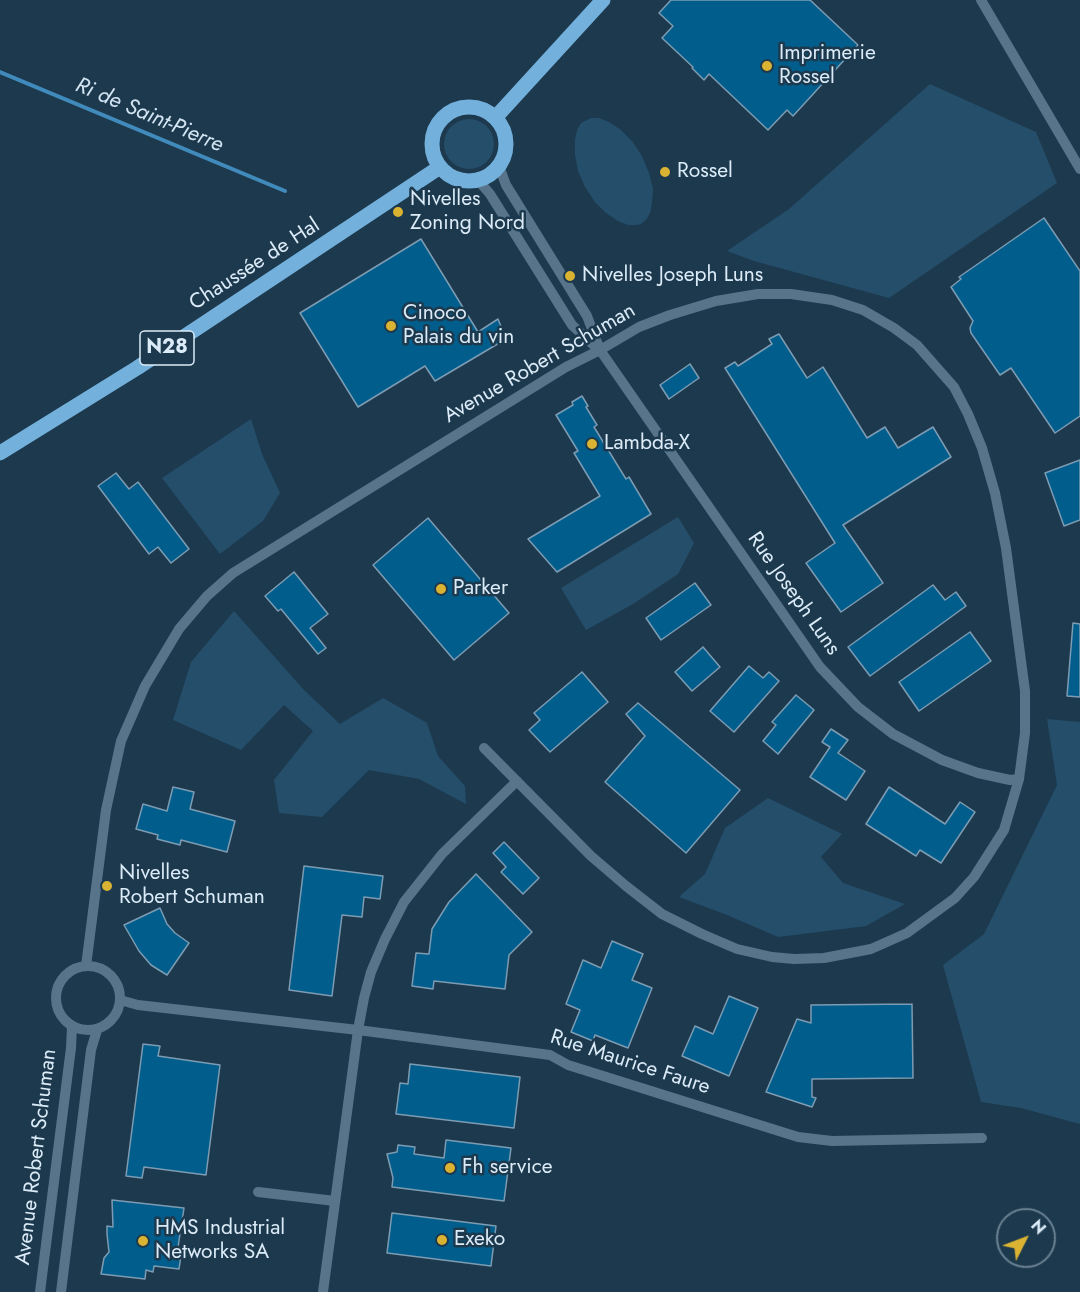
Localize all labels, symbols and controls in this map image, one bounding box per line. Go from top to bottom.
place label: Imprimerie Rossel [779,41,876,91]
marker: Imprimerie Rossel [760,59,774,73]
water label: Ri de Saint-Pierre [71,73,227,159]
place label: Rossel [677,159,733,185]
marker: Rossel [658,165,672,179]
place label: Nivelles Zoning Nord [410,187,525,237]
marker: Nivelles Zoning Nord [391,205,405,219]
street label: Chaussée de Hal [185,213,325,317]
place label: Nivelles Joseph Luns [582,263,763,289]
marker: Nivelles Joseph Luns [563,269,577,283]
street label: Avenue Robert Schuman [440,299,640,429]
place label: Cinoco Palais du vin [403,301,514,351]
marker: Cinoco Palais du vin [384,319,398,333]
road number: N28 [140,331,194,365]
place label: Lambda-X [604,431,690,457]
marker: Lambda-X [585,437,599,451]
street label: Rue Joseph Luns [741,528,845,660]
place label: Parker [453,576,508,602]
marker: Parker [434,582,448,596]
place label: Nivelles Robert Schuman [119,861,265,911]
marker: Nivelles Robert Schuman [100,879,114,893]
street label: Rue Maurice Faure [547,1025,713,1101]
street label: Avenue Robert Schuman [11,1048,63,1266]
place label: Fh service [462,1155,552,1181]
marker: Fh service [443,1161,457,1175]
north arrow [996,1208,1056,1268]
text: N [1025,1215,1051,1239]
place label: HMS Industrial Networks SA [155,1216,285,1266]
place label: Exeko [454,1227,505,1253]
marker: Exeko [435,1233,449,1247]
marker: HMS Industrial Networks SA [136,1234,150,1248]

